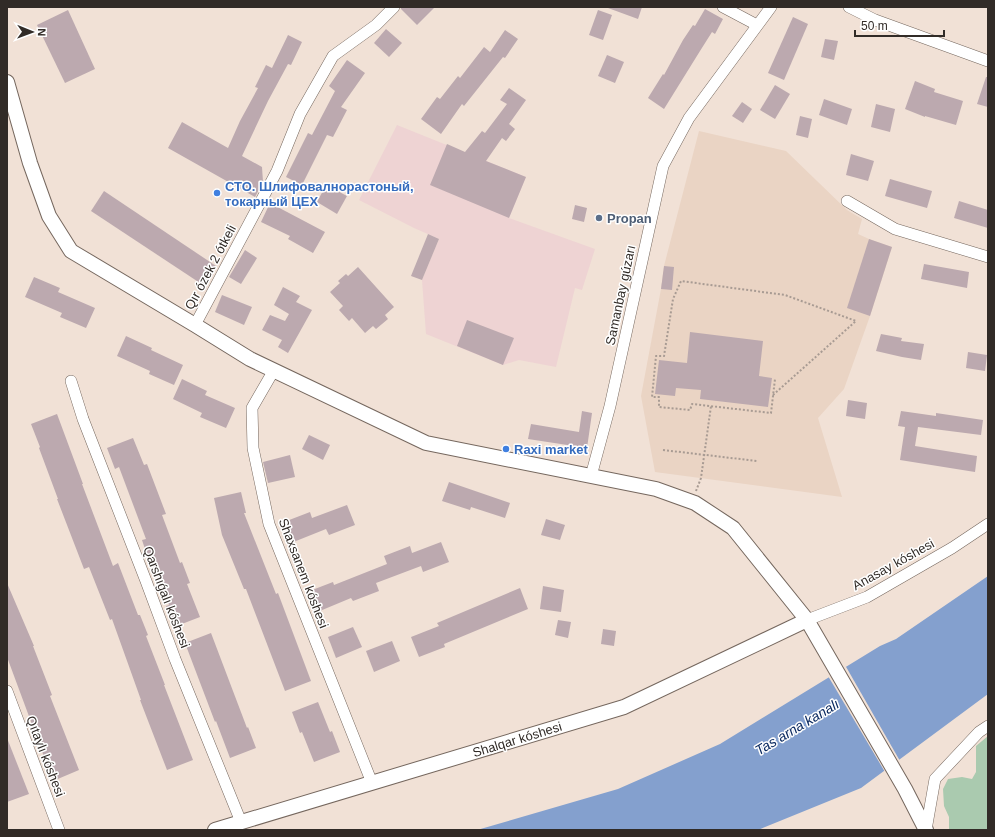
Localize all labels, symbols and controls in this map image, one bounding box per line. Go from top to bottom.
north arrow [12,12,52,52]
scale bar [855,12,944,38]
text: 50 m [861,19,888,33]
text: N [36,28,48,36]
place label: СТО. Шлифовалнорастоный, токарный ЦЕХ [225,179,414,209]
marker: СТО. Шлифовалнорастоный, токарный ЦЕХ [212,188,222,198]
place label: Propan [607,211,652,226]
marker: Propan [594,213,604,223]
street label: Qır ózek 2 ótkeli [182,222,239,312]
street label: Samanbay gúzarı [603,244,638,347]
place label: Raxi market [514,442,588,457]
marker: Raxi market [501,444,511,454]
street label: Shaxsanem kóshesi [276,516,331,630]
street label: Anasay kóshesi [850,536,937,593]
street label: Qarshıǵalı kóshesi [140,544,193,650]
water label: Tas arna kanalı [752,696,842,758]
street label: Qıtaylı kóshesi [23,714,68,799]
street label: Shalqar kóshesi [471,719,564,760]

